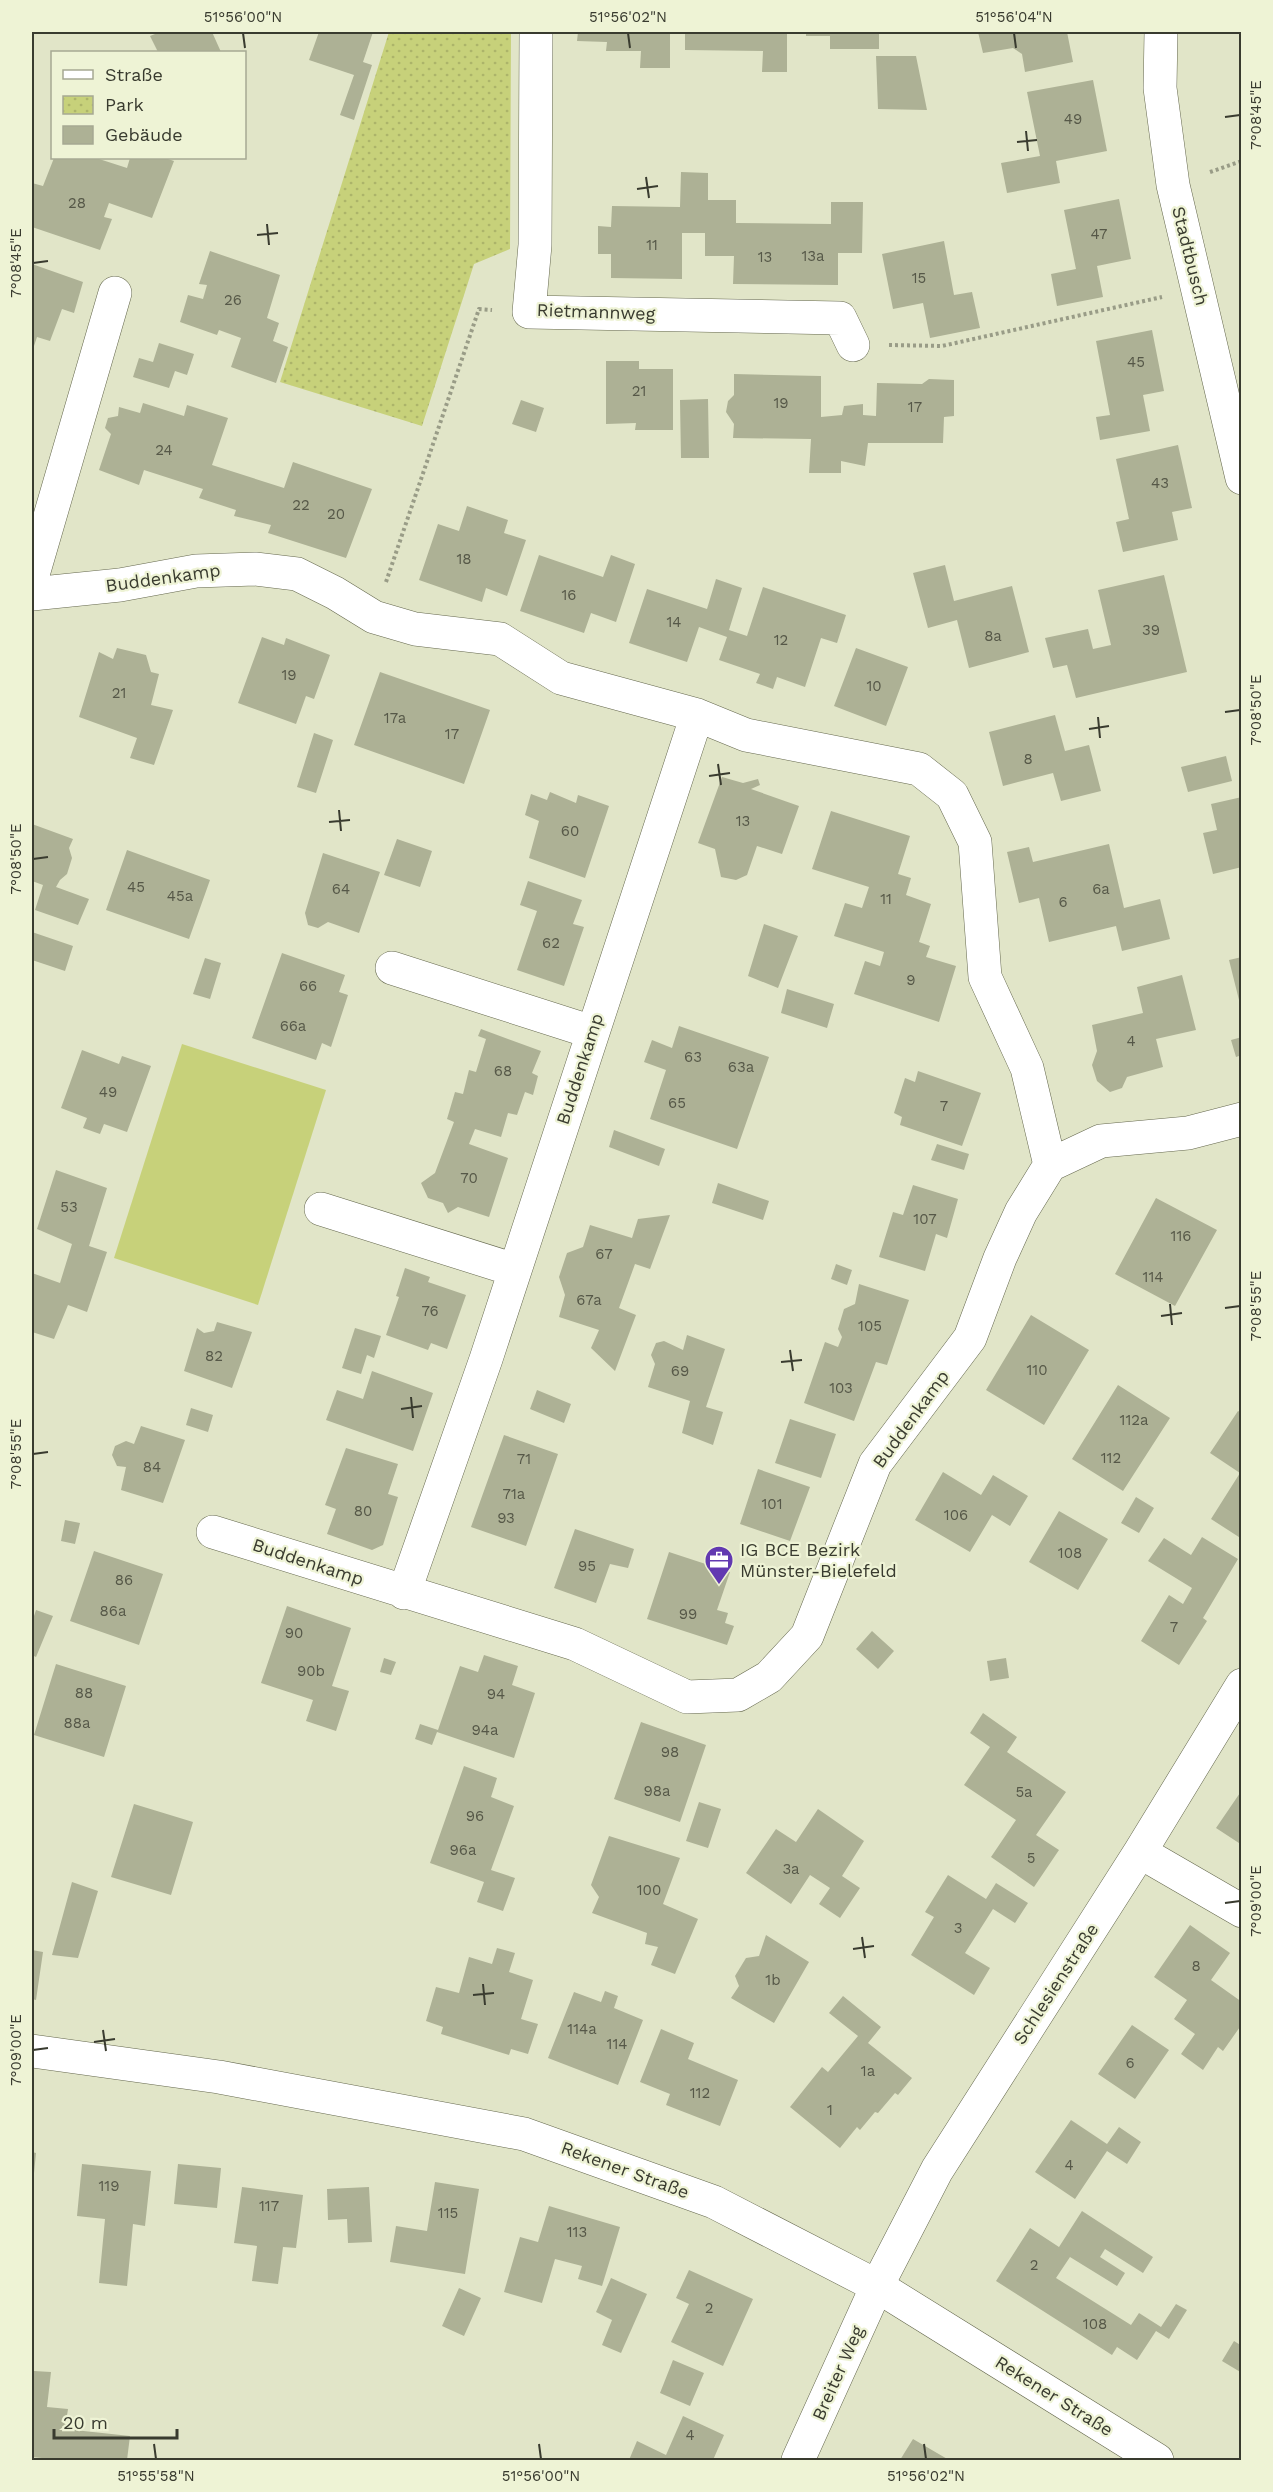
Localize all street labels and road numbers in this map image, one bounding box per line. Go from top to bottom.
street label: Stadtbusch [1168,204,1213,308]
street label: Rietmannweg [536,299,656,324]
street label: Buddenkamp [104,559,222,596]
street label: Buddenkamp [552,1011,607,1127]
street label: Buddenkamp [868,1366,953,1472]
street label: Buddenkamp [250,1534,366,1589]
street label: Schlesienstraße [1009,1919,1103,2048]
street label: Rekener Straße [558,2137,692,2202]
street label: Breiter Weg [807,2322,868,2423]
street label: Rekener Straße [992,2351,1117,2440]

